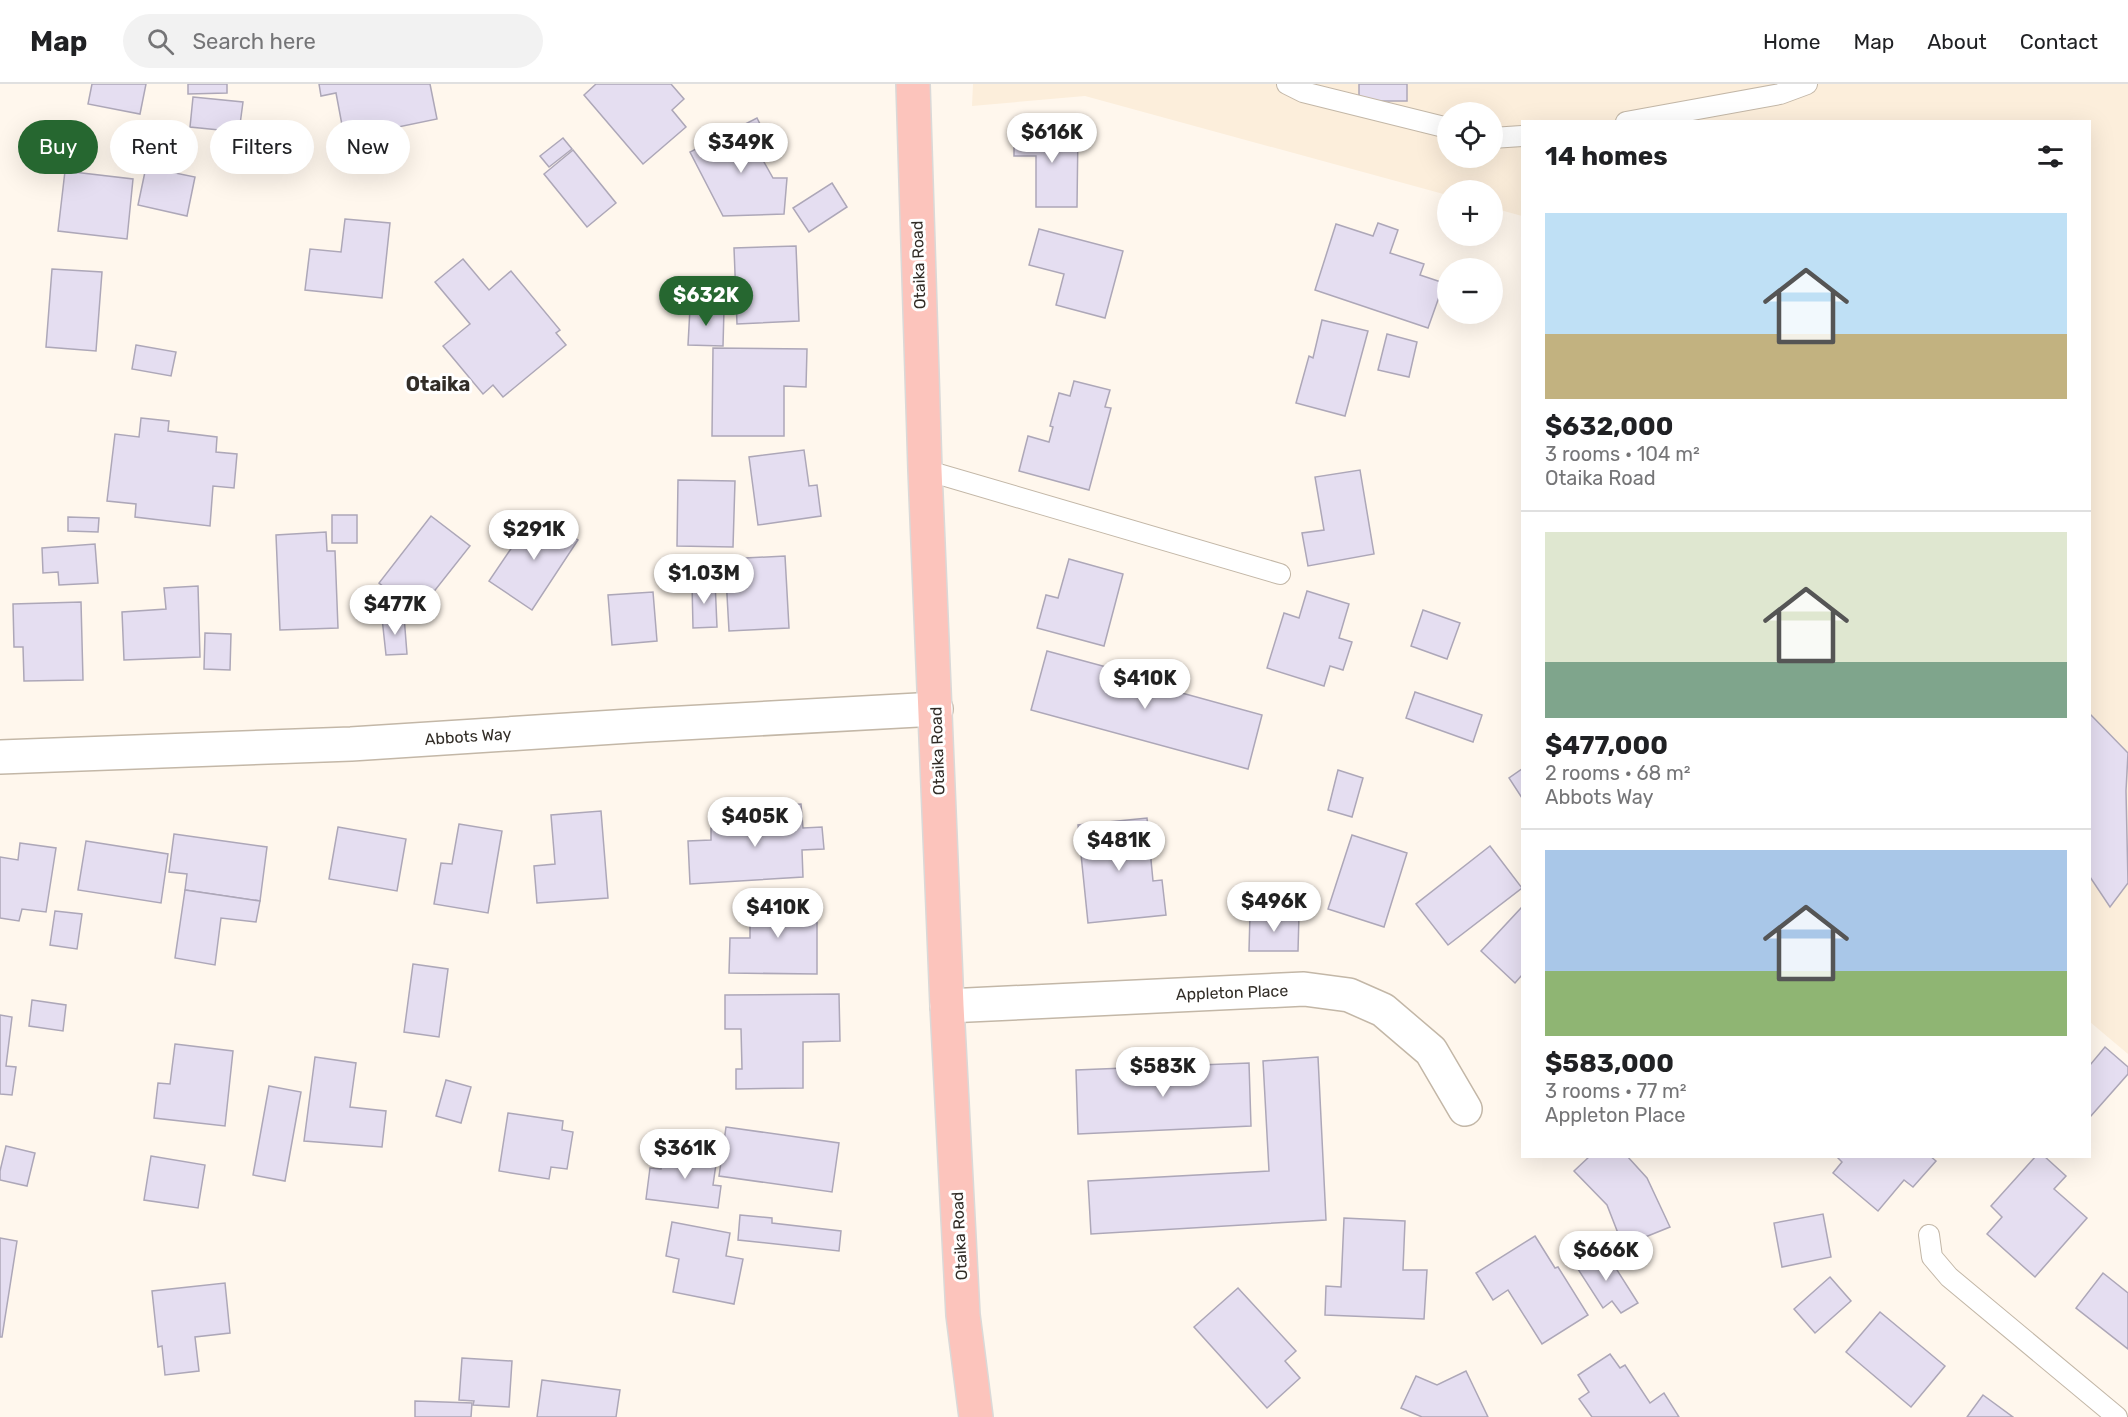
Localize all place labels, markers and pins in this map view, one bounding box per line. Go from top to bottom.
pin: $616K [1010,113,1094,164]
pin: $349K [699,123,783,174]
pin: $632K [664,276,748,327]
pin: $291K [492,510,576,561]
pin: $1.03M [655,554,753,605]
pin: $477K [353,585,437,636]
pin: $410K [1103,659,1187,710]
pin: $405K [713,797,797,848]
pin: $481K [1077,821,1161,872]
pin: $496K [1232,882,1316,933]
pin: $410K [736,888,820,939]
pin: $583K [1121,1047,1205,1098]
pin: $361K [643,1129,727,1180]
pin: $666K [1564,1231,1648,1282]

